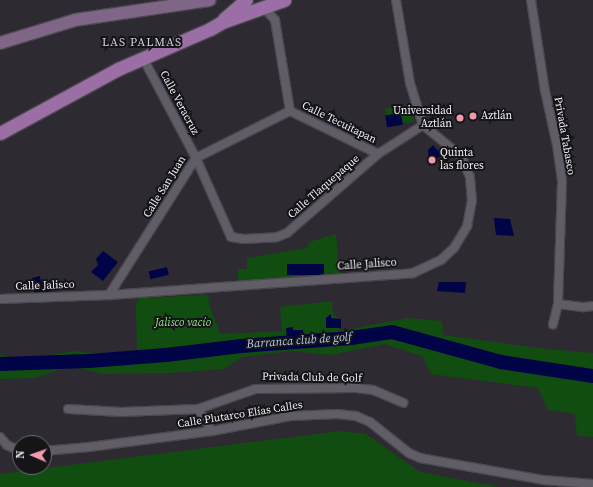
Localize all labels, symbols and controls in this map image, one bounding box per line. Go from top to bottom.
district label: LAS PALMAS [102,36,182,50]
street label: Calle Veracruz [156,69,202,137]
street label: Privada Tabasco [551,96,577,176]
street label: Calle Tecuitapan [300,99,378,147]
place label: Universidad Aztlán [393,105,452,131]
place label: Aztlán [481,109,512,123]
marker: Aztlán [468,111,478,121]
marker: Universidad Aztlán [455,113,465,123]
place label: Quinta las flores [440,147,484,173]
street label: Calle Tlaquepaque [285,152,363,222]
street label: Calle San Juan [141,154,189,220]
marker: Quinta las flores [427,155,437,165]
street label: Calle Jalisco [337,256,397,274]
street label: Calle Jalisco [15,278,75,294]
park label: Jalisco vacío [155,316,211,330]
water label: Barranca club de golf [246,330,352,352]
street label: Privada Club de Golf [262,371,362,385]
street label: Calle Plutarco Elías Calles [176,399,304,431]
north arrow [12,435,52,475]
text: N [13,450,28,459]

